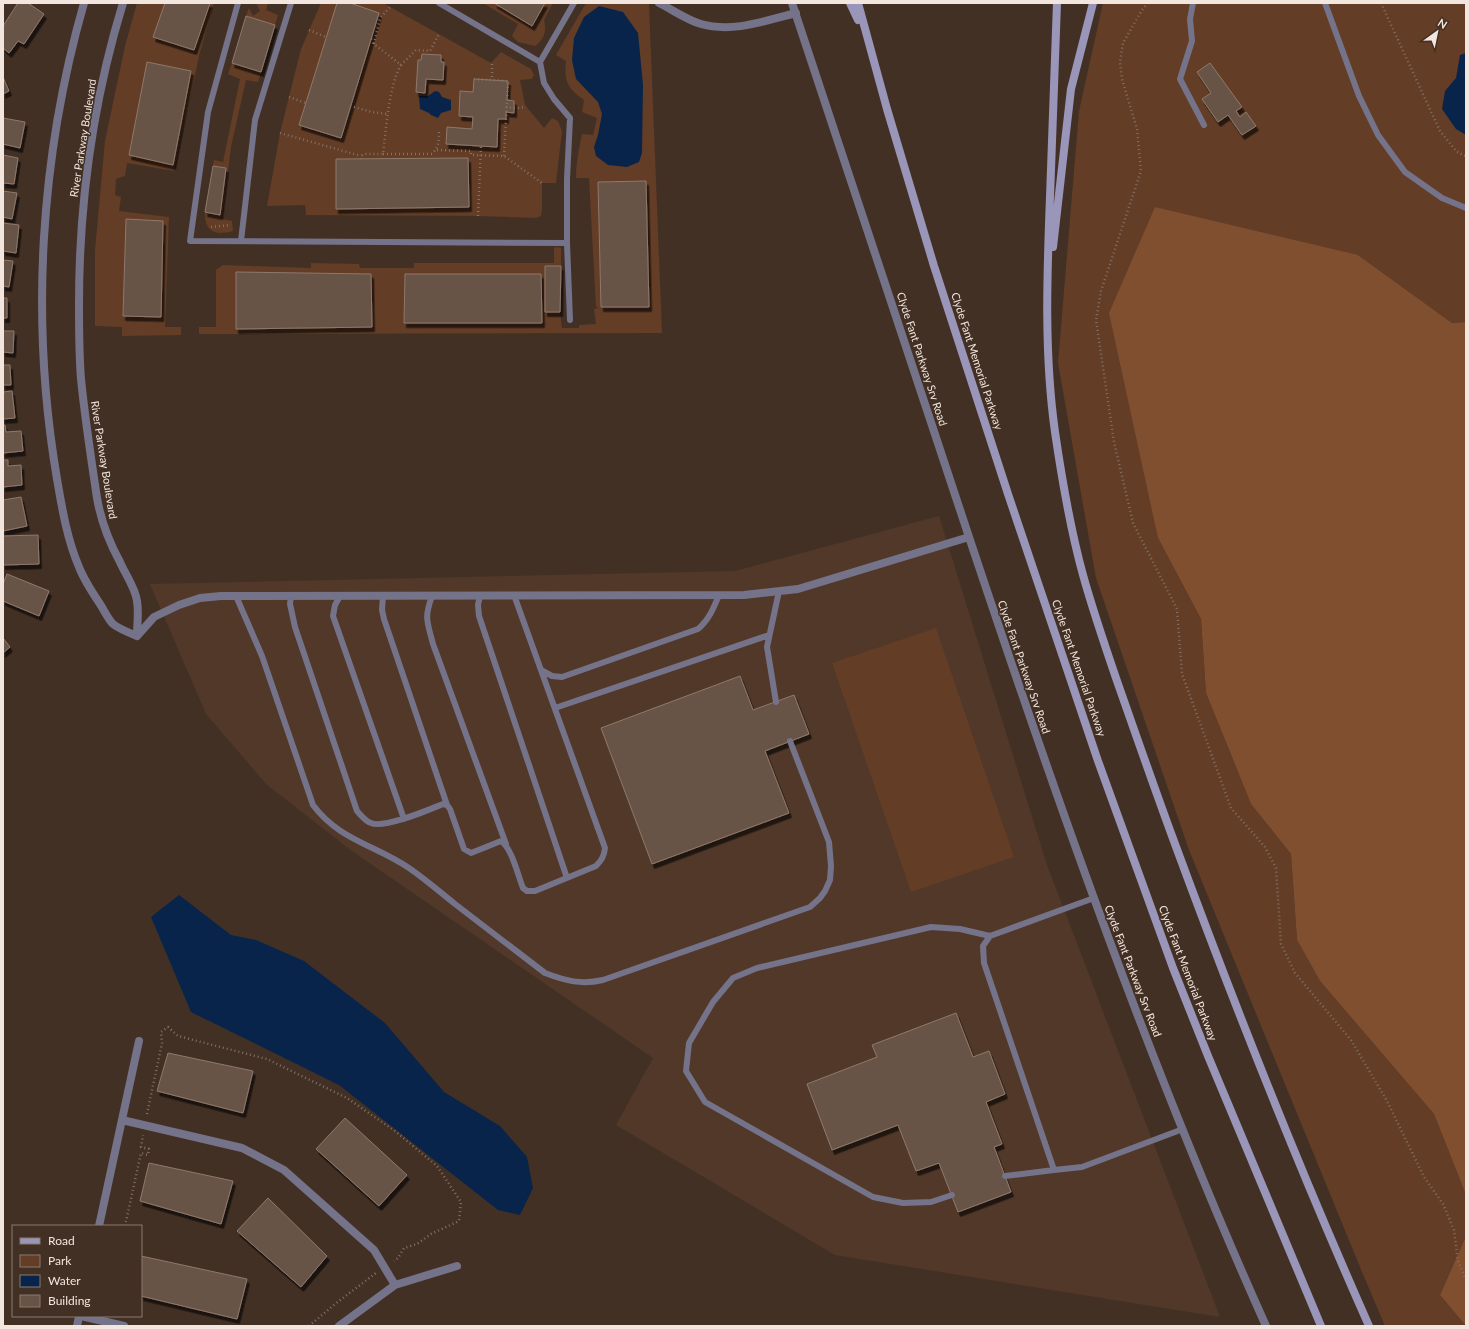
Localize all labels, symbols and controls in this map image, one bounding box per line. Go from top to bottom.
north arrow [1417,12,1457,52]
text: N [1436,15,1450,31]
street label: River Parkway Boulevard [67,78,98,198]
street label: Clyde Fant Parkway Srv Road [895,290,950,427]
street label: Clyde Fant Memorial Parkway [949,291,1006,431]
street label: River Parkway Boulevard [89,400,120,520]
street label: Clyde Fant Parkway Srv Road [996,598,1053,735]
street label: Clyde Fant Memorial Parkway [1050,598,1109,738]
street label: Clyde Fant Parkway Srv Road [1102,903,1165,1039]
street label: Clyde Fant Memorial Parkway [1157,903,1220,1043]
legend [12,1225,142,1317]
text: Road [48,1233,75,1248]
text: Park [48,1253,72,1268]
text: Water [48,1273,81,1288]
text: Building [48,1293,91,1308]

